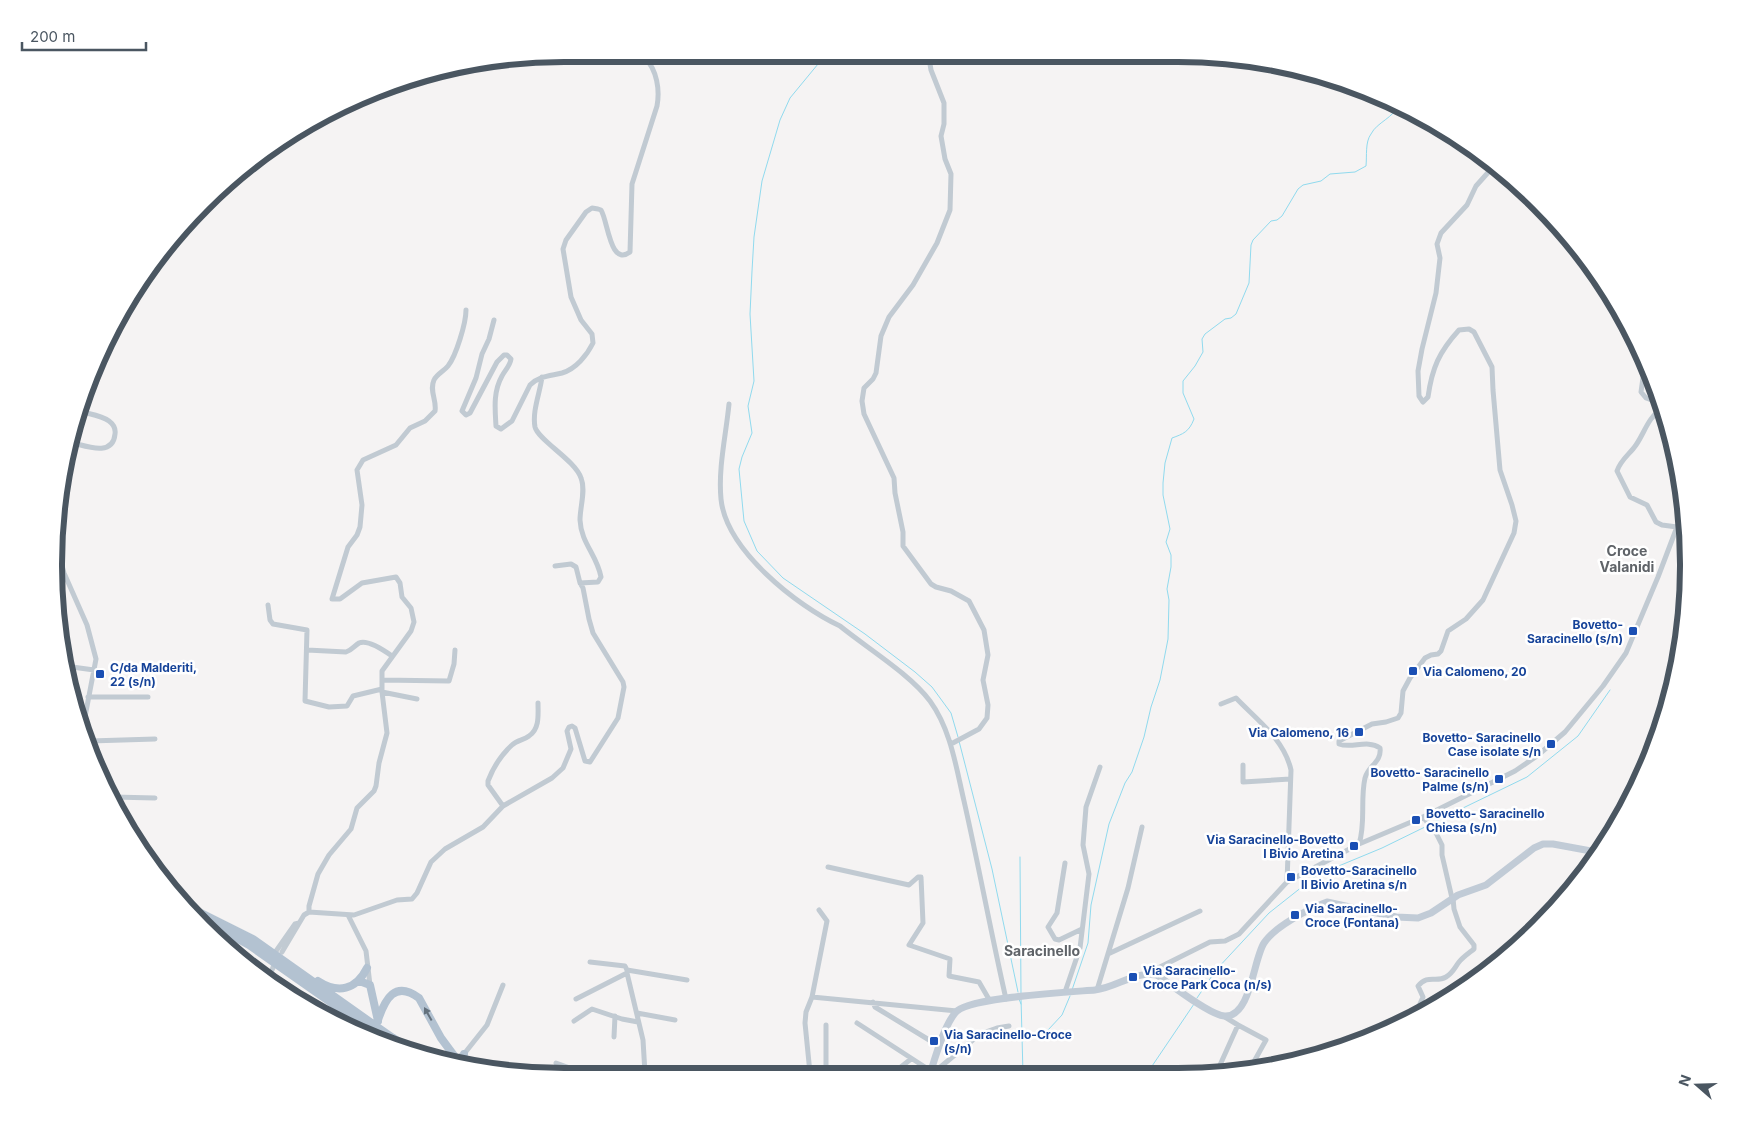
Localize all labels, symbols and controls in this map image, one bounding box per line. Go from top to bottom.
scale bar [22,20,146,52]
text: 200 m [30,27,75,46]
district label: Croce Valanidi [1600,542,1655,575]
place label: Bovetto- Saracinello (s/n) [1527,617,1623,646]
marker: Bovetto- Saracinello (s/n) [1627,625,1639,637]
place label: C/da Malderiti, 22 (s/n) [110,660,197,689]
place label: Via Calomeno, 20 [1423,664,1527,679]
marker: Via Calomeno, 20 [1407,665,1419,677]
marker: C/da Malderiti, 22 (s/n) [94,668,106,680]
place label: Via Calomeno, 16 [1248,725,1349,740]
marker: Via Calomeno, 16 [1353,726,1365,738]
place label: Bovetto- Saracinello Case isolate s/n [1422,730,1541,759]
marker: Bovetto- Saracinello Case isolate s/n [1545,738,1557,750]
place label: Bovetto- Saracinello Palme (s/n) [1370,765,1489,794]
marker: Bovetto- Saracinello Palme (s/n) [1493,773,1505,785]
place label: Bovetto- Saracinello Chiesa (s/n) [1426,806,1545,835]
marker: Bovetto- Saracinello Chiesa (s/n) [1410,814,1422,826]
place label: Via Saracinello-Bovetto I Bivio Aretina [1206,832,1344,861]
marker: Via Saracinello-Bovetto I Bivio Aretina [1348,840,1360,852]
place label: Bovetto-Saracinello II Bivio Aretina s/n [1301,863,1417,892]
marker: Bovetto-Saracinello II Bivio Aretina s/n [1285,871,1297,883]
place label: Via Saracinello- Croce (Fontana) [1305,901,1399,930]
marker: Via Saracinello- Croce (Fontana) [1289,909,1301,921]
district label: Saracinello [1004,942,1081,959]
place label: Via Saracinello- Croce Park Coca (n/s) [1143,963,1272,992]
marker: Via Saracinello- Croce Park Coca (n/s) [1127,971,1139,983]
one-way arrow [424,1007,432,1022]
place label: Via Saracinello-Croce (s/n) [944,1027,1072,1056]
marker: Via Saracinello-Croce (s/n) [928,1035,940,1047]
north arrow [1672,1060,1722,1110]
text: N [1675,1072,1694,1088]

